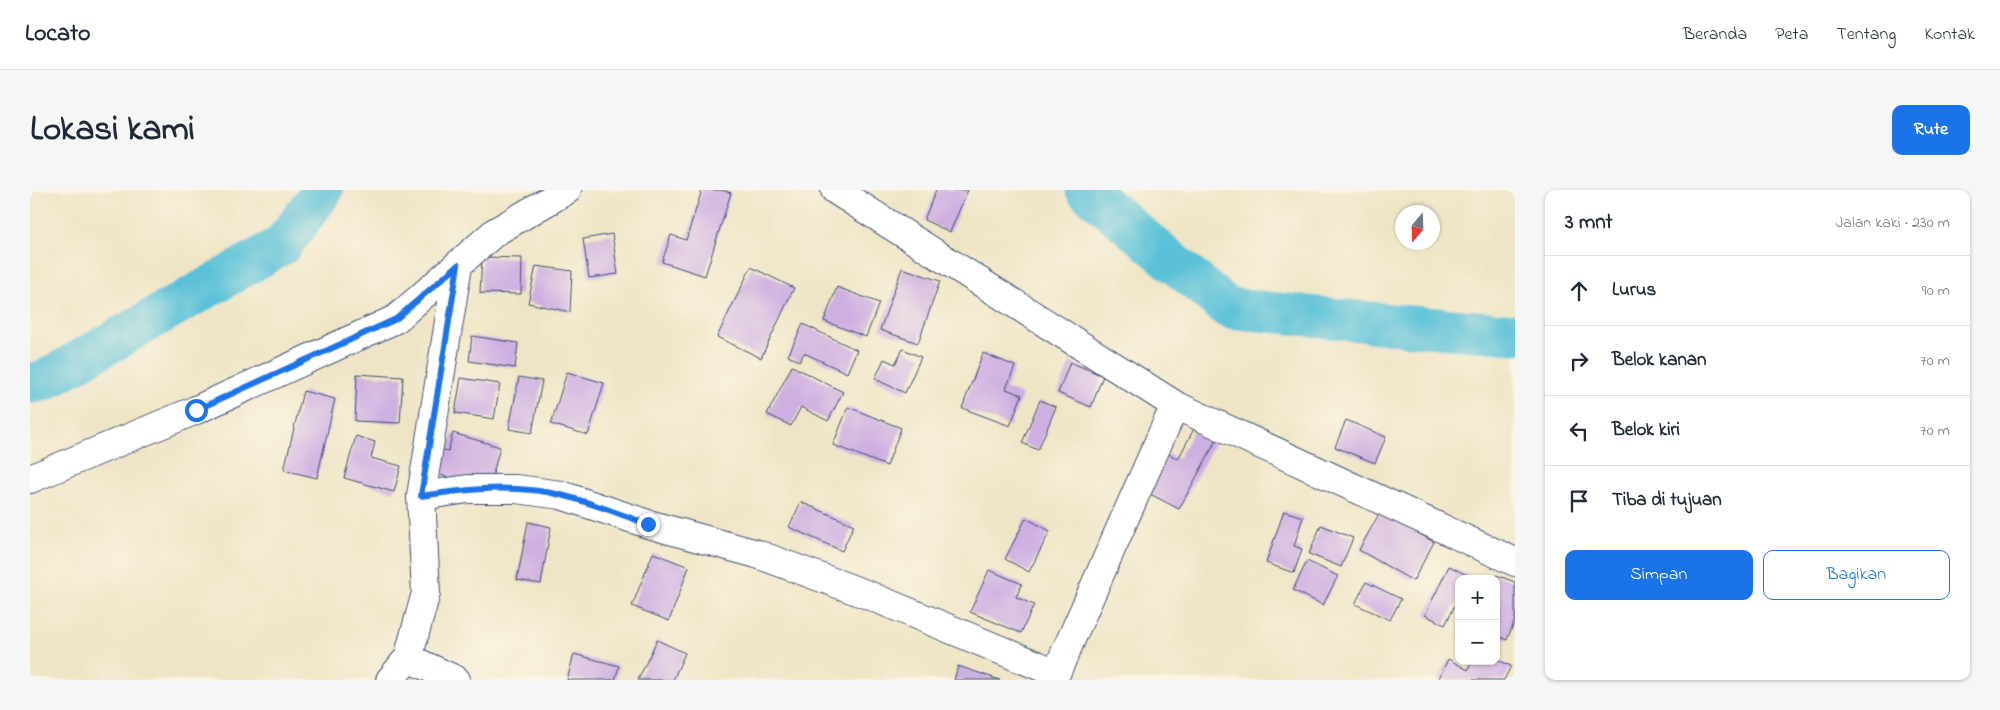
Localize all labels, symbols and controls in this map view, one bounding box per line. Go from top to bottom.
text: Locato [25,17,91,52]
text: Beranda [1683,22,1747,48]
text: Peta [1775,22,1808,48]
text: Tentang [1836,22,1896,48]
text: Kontak [1924,22,1975,48]
text: Lokasi kami [30,105,195,156]
button: Rute [1892,105,1970,155]
north arrow [1395,205,1440,250]
text: 3 mnt [1565,208,1613,238]
text: Jalan kaki · 230 m [1836,211,1950,235]
icon: ahead [1565,277,1593,305]
text: Lurus [1612,277,1656,304]
text: 90 m [1922,279,1950,303]
icon: right [1565,347,1593,375]
text: Belok kanan [1612,347,1706,374]
text: 70 m [1920,349,1950,373]
route start [185,399,208,422]
icon: left [1565,417,1593,445]
text: Belok kiri [1612,417,1680,444]
text: 70 m [1920,419,1950,443]
icon: arrive [1565,487,1593,515]
text: Tiba di tujuan [1612,487,1722,514]
route end [637,513,660,536]
button: Simpan [1565,550,1753,600]
button: Bagikan [1763,550,1950,600]
map controls [1455,575,1500,665]
button: + [1455,575,1500,620]
button: − [1455,620,1500,665]

